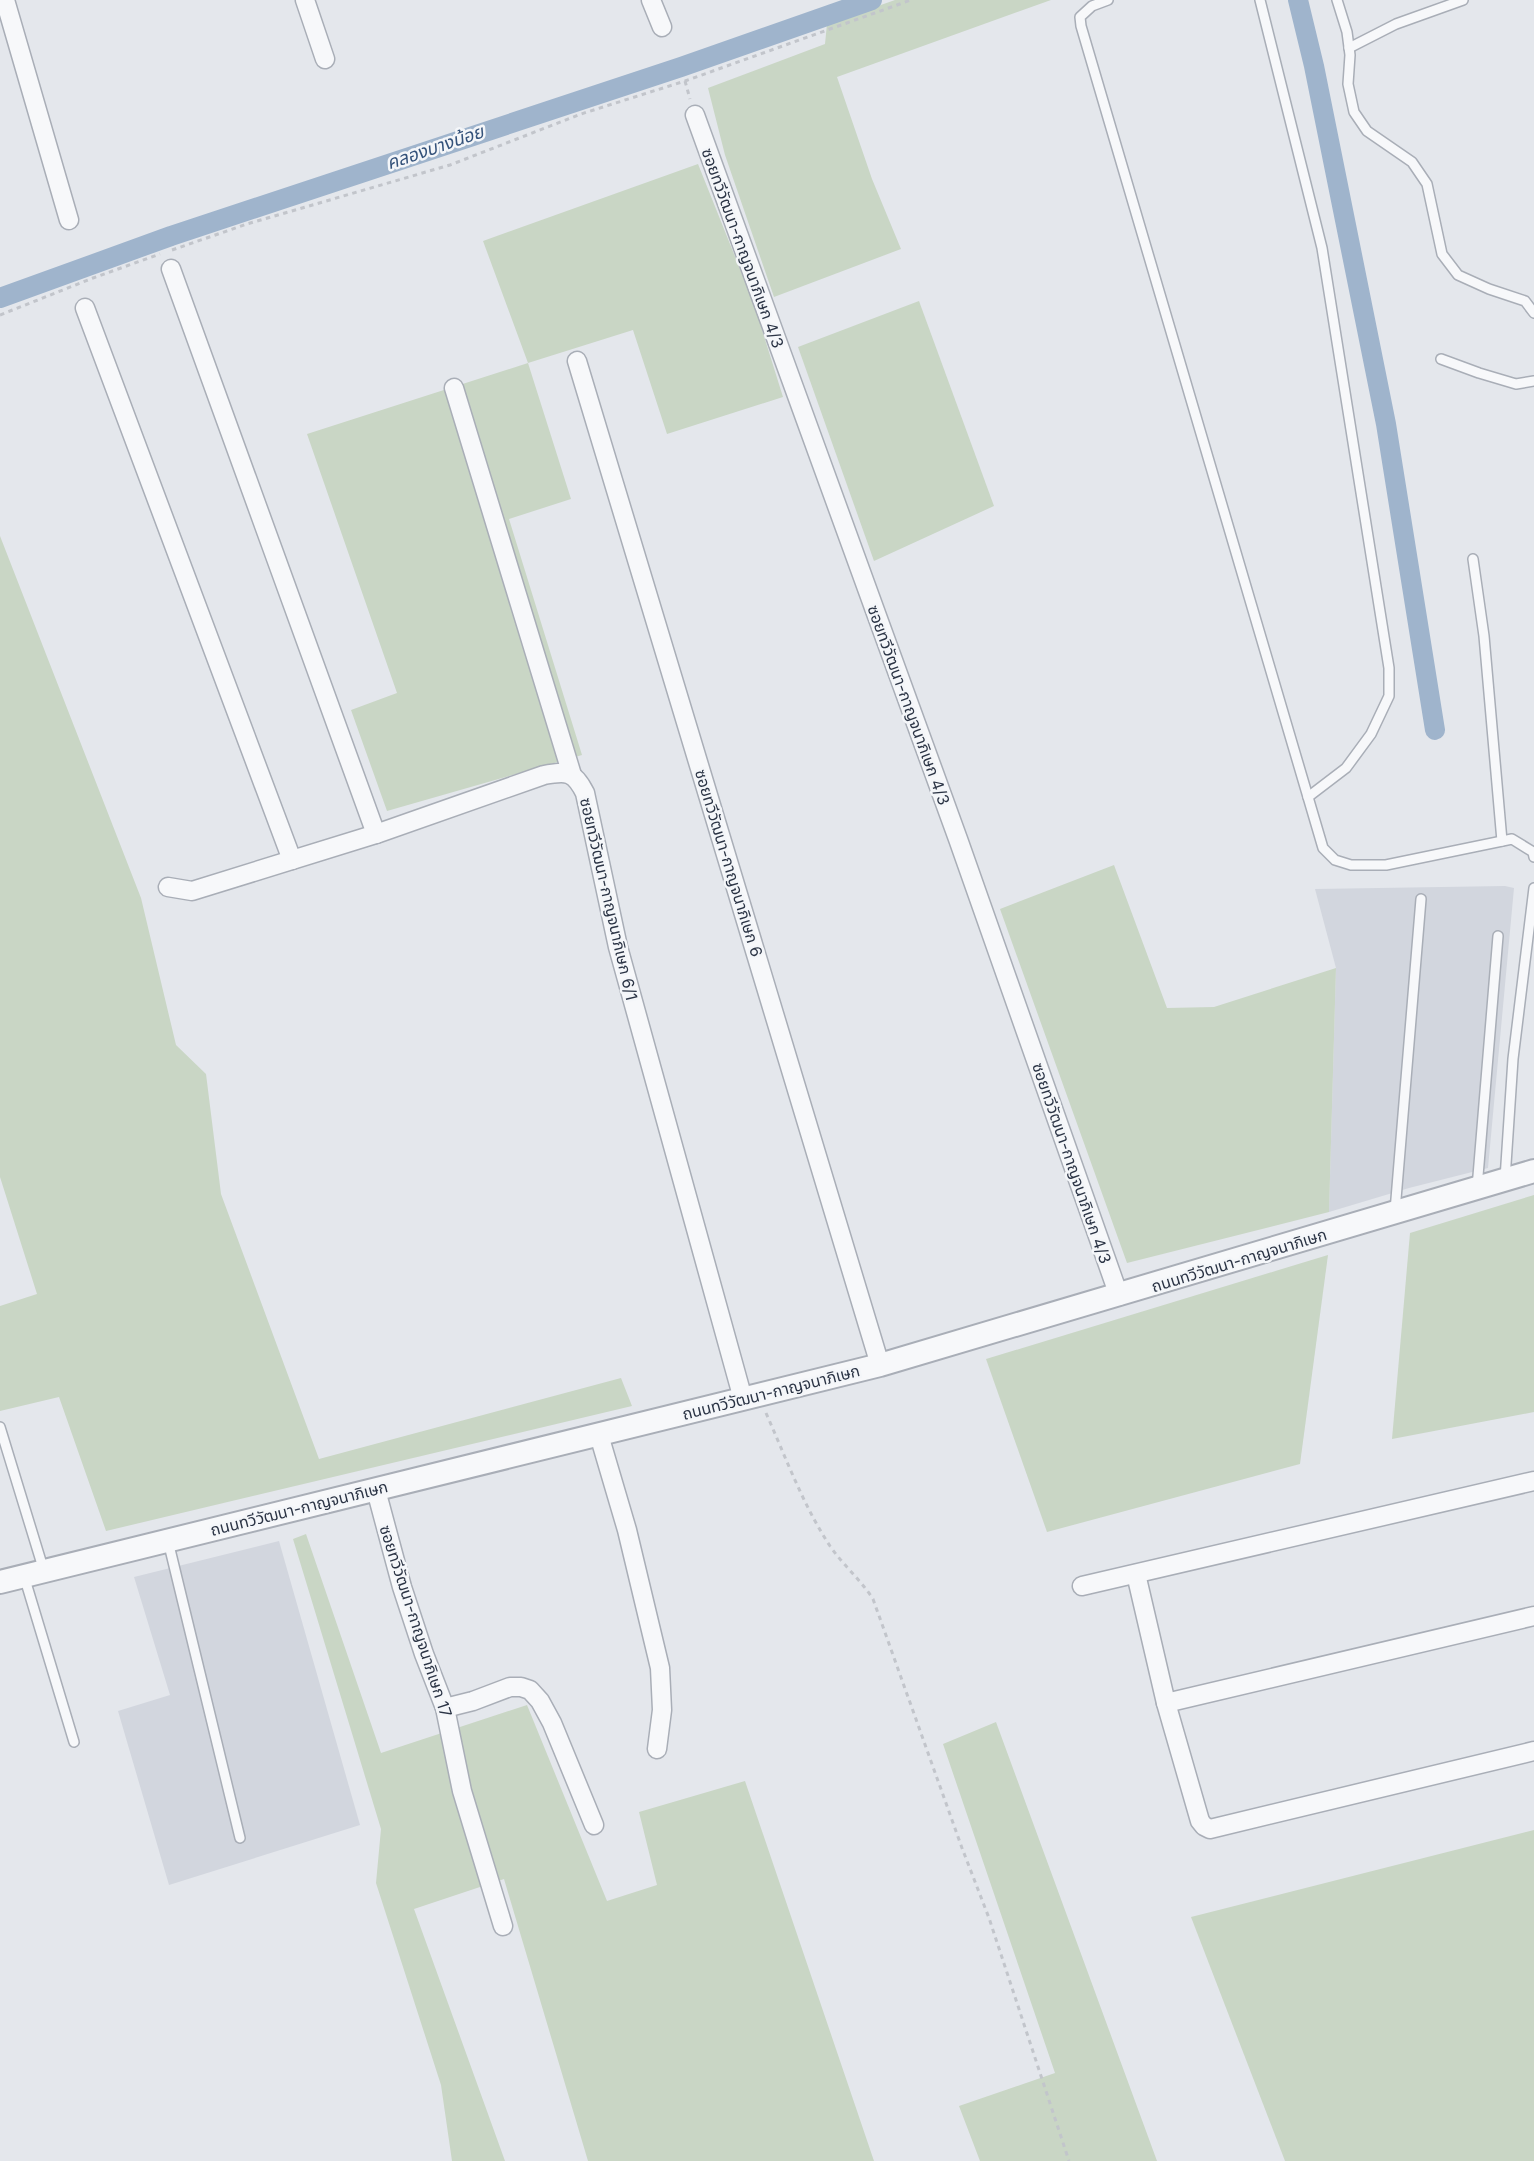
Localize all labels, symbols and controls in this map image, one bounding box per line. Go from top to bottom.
water label: คลองบางน้อย [384,120,488,173]
street label: ซอยทวีวัฒนา-กาญจนาภิเษก 4/3 [697,145,789,351]
street label: ซอยทวีวัฒนา-กาญจนาภิเษก 4/3 [863,602,955,808]
street label: ซอยทวีวัฒนา-กาญจนาภิเษก 6 [691,767,767,959]
street label: ซอยทวีวัฒนา-กาญจนาภิเษก 6/1 [576,796,642,1002]
street label: ซอยทวีวัฒนา-กาญจนาภิเษก 4/3 [1028,1060,1116,1266]
street label: ถนนทวีวัฒนา-กาญจนาภิเษก [1149,1224,1329,1296]
street label: ถนนทวีวัฒนา-กาญจนาภิเษก [680,1360,862,1424]
street label: ถนนทวีวัฒนา-กาญจนาภิเษก [208,1476,390,1540]
street label: ซอยทวีวัฒนา-กาญจนาภิเษก 17 [375,1522,457,1720]

